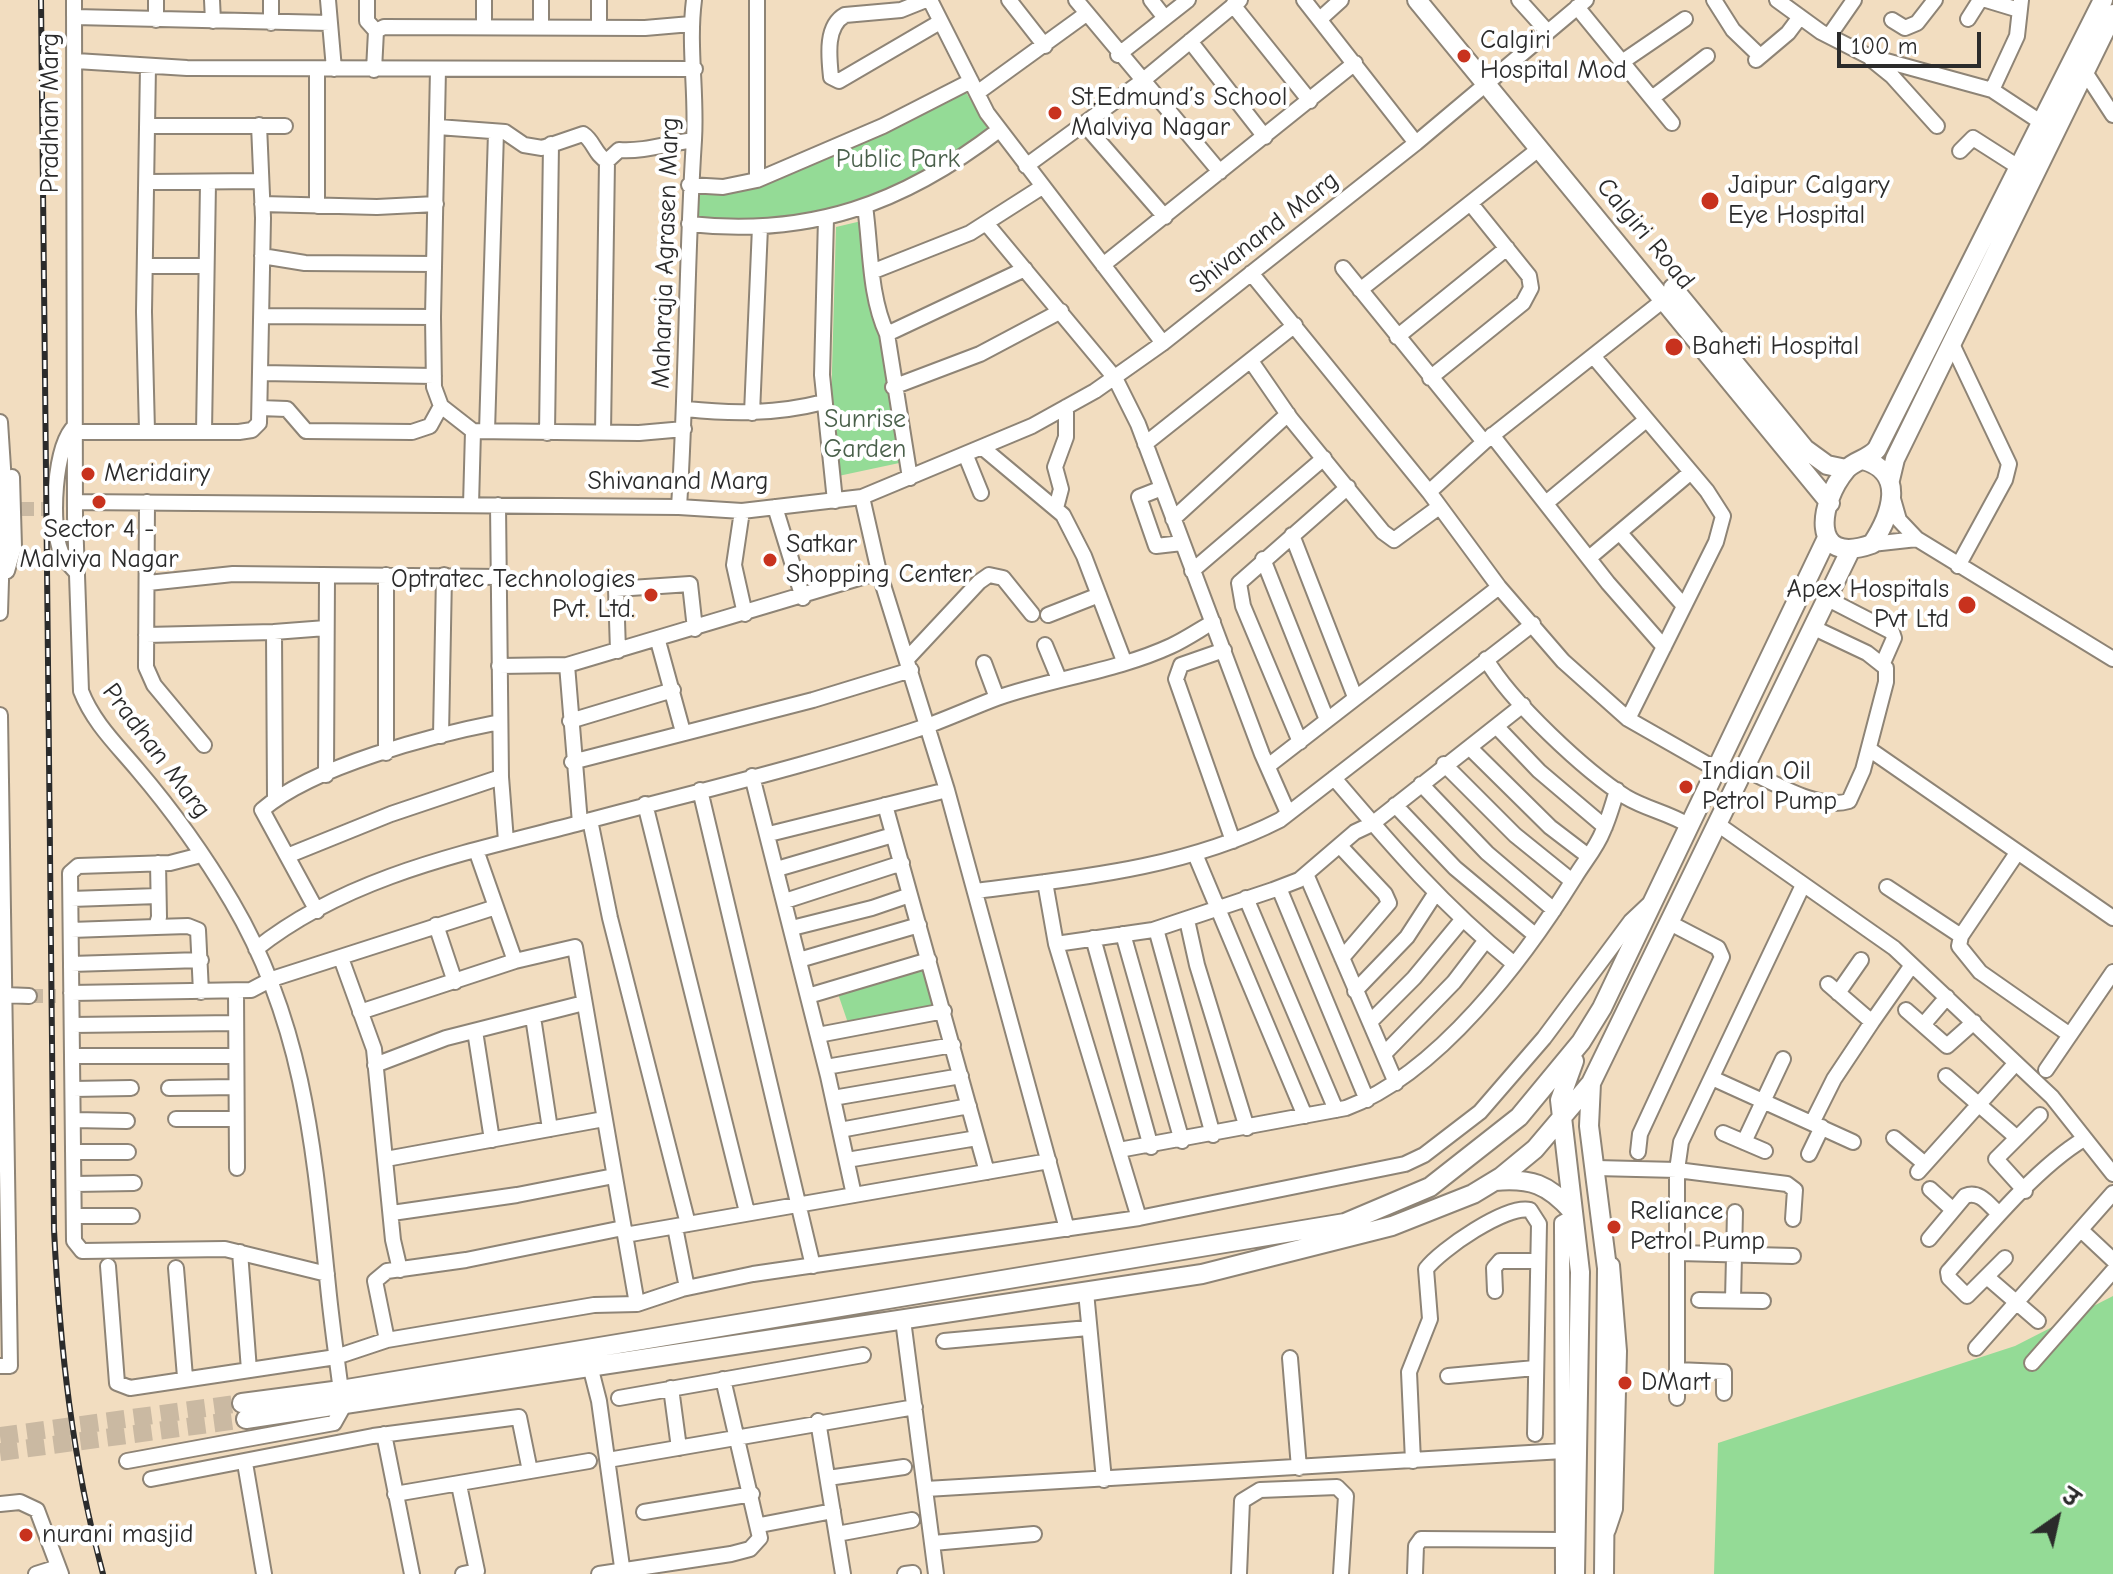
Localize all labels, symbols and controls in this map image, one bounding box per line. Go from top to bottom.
scale bar [1841,16,1985,66]
place label: Calgiri Hospital Mod [1480,25,1627,86]
text: 100 m [1851,32,1918,60]
street label: Pradhan Marg [35,33,67,193]
marker: Calgiri Hospital Mod [1455,47,1473,65]
place label: St.Edmund’s School Malviya Nagar [1071,82,1288,144]
marker: St.Edmund’s School Malviya Nagar [1046,104,1064,122]
street label: Maharaja Agrasen Marg [646,117,686,389]
park label: Public Park [836,144,960,176]
street label: Shivanand Marg [1183,165,1345,301]
place label: Jaipur Calgary Eye Hospital [1728,170,1890,232]
street label: Calgiri Road [1589,172,1701,296]
marker: Jaipur Calgary Eye Hospital [1699,190,1721,212]
place label: Baheti Hospital [1692,331,1859,363]
marker: Baheti Hospital [1663,336,1685,358]
park label: Sunrise Garden [824,404,906,466]
place label: Meridairy [104,458,210,490]
marker: Meridairy [79,465,97,483]
street label: Shivanand Marg [587,466,769,498]
marker: Sector 4 - Malviya Nagar [90,493,108,511]
place label: Sector 4 - Malviya Nagar [19,514,179,576]
place label: Satkar Shopping Center [786,529,972,590]
marker: Satkar Shopping Center [761,551,779,569]
place label: Optratec Technologies Pvt. Ltd. [391,564,635,626]
place label: Apex Hospitals Pvt Ltd [1787,574,1949,636]
marker: Optratec Technologies Pvt. Ltd. [642,586,660,604]
marker: Apex Hospitals Pvt Ltd [1956,594,1978,616]
street label: Pradhan Marg [95,678,217,824]
place label: Indian Oil Petrol Pump [1702,756,1837,818]
marker: Indian Oil Petrol Pump [1677,778,1695,796]
place label: Reliance Petrol Pump [1630,1196,1765,1258]
marker: Reliance Petrol Pump [1605,1218,1623,1236]
place label: DMart [1641,1367,1710,1399]
marker: DMart [1616,1374,1634,1392]
north arrow [2017,1478,2097,1558]
text: उ [2057,1483,2084,1513]
place label: nurani masjid [42,1519,193,1551]
marker: nurani masjid [17,1526,35,1544]

